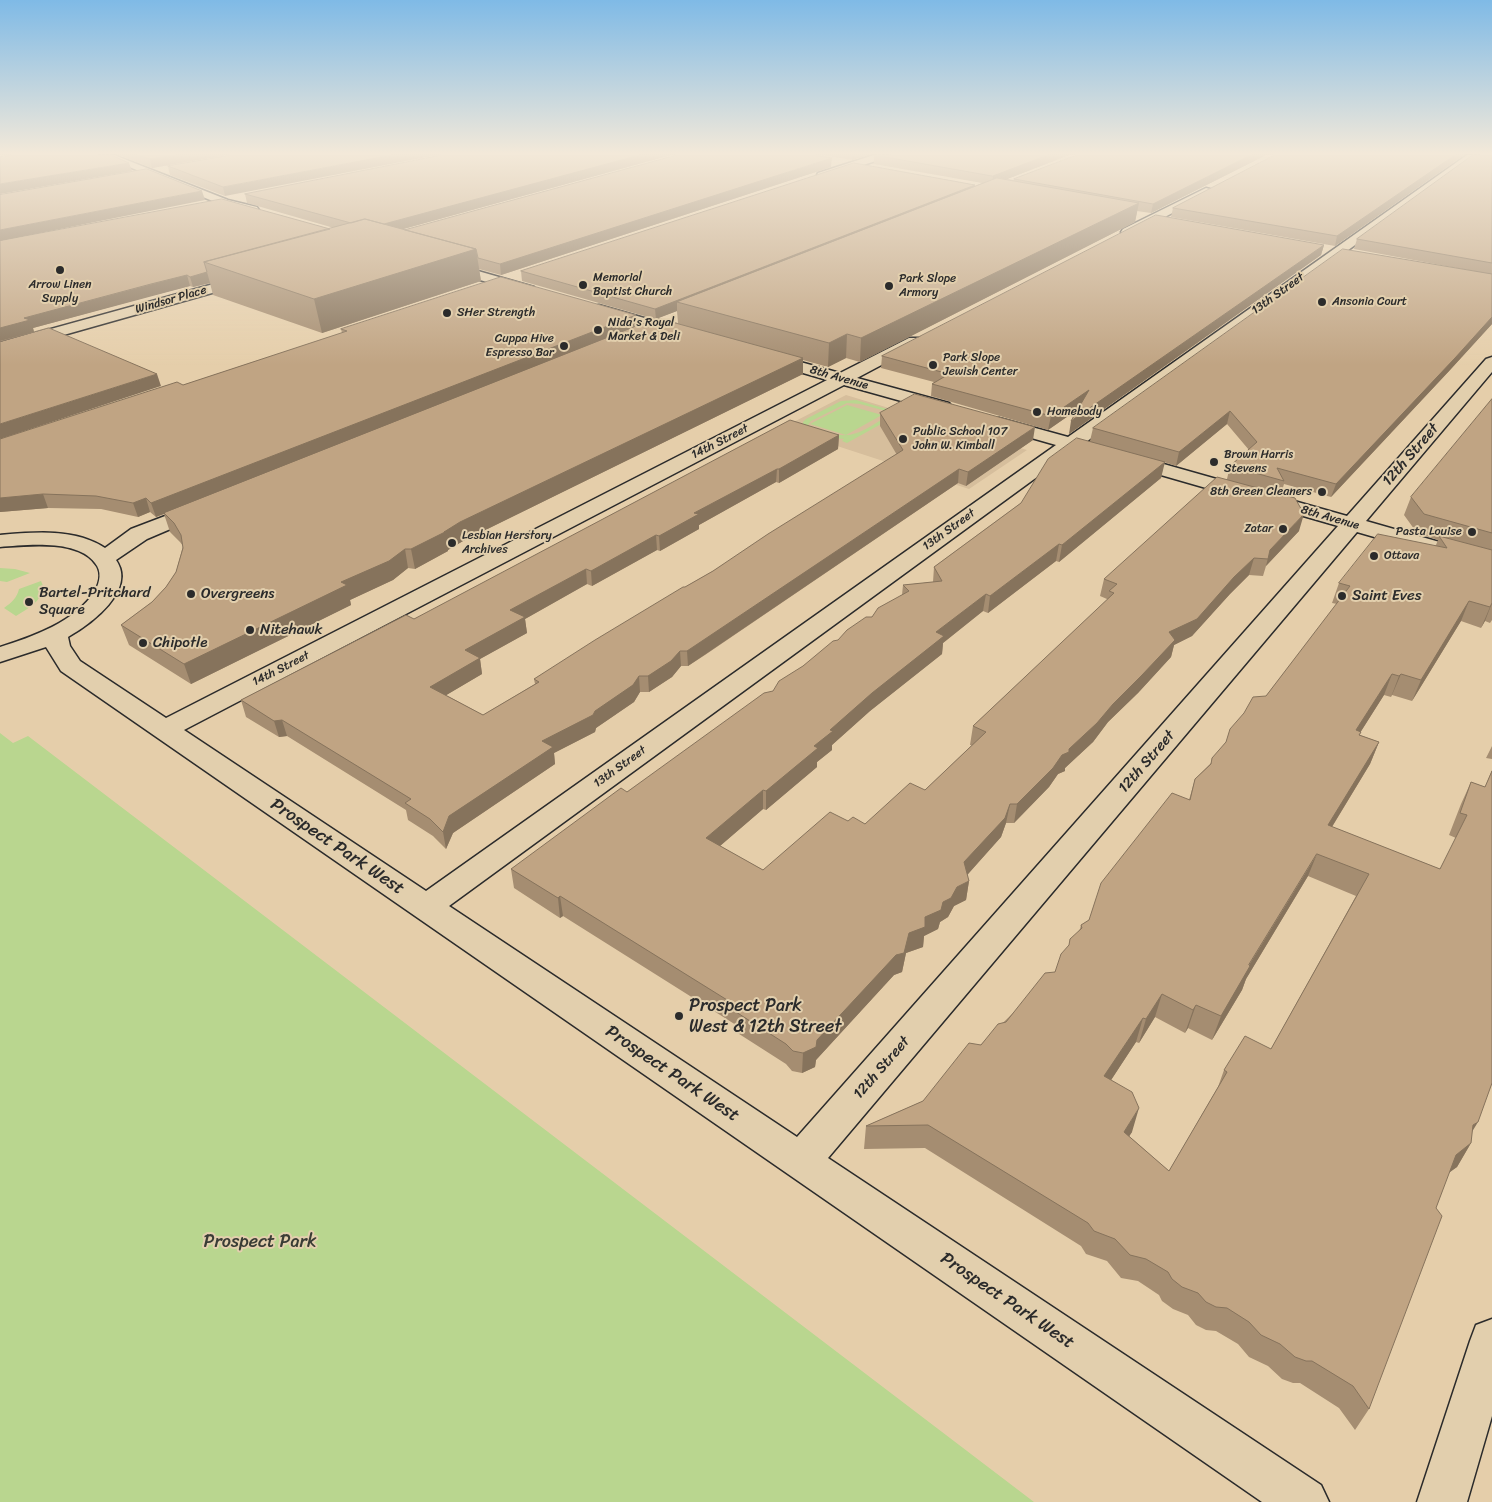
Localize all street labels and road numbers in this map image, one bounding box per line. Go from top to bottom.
street label: 13th Street [1249,270,1307,318]
street label: Windsor Place [134,283,208,317]
street label: 8th Avenue [808,363,870,393]
street label: 12th Street [1379,420,1443,490]
street label: 14th Street [689,421,751,463]
street label: 8th Avenue [1299,503,1361,533]
street label: 13th Street [920,506,978,554]
street label: 14th Street [250,648,312,690]
street label: 12th Street [1115,727,1179,797]
street label: 13th Street [591,743,649,791]
street label: Prospect Park West [266,794,408,900]
street label: Prospect Park West [601,1021,743,1127]
street label: 12th Street [850,1033,914,1103]
street label: Prospect Park West [936,1248,1078,1354]

